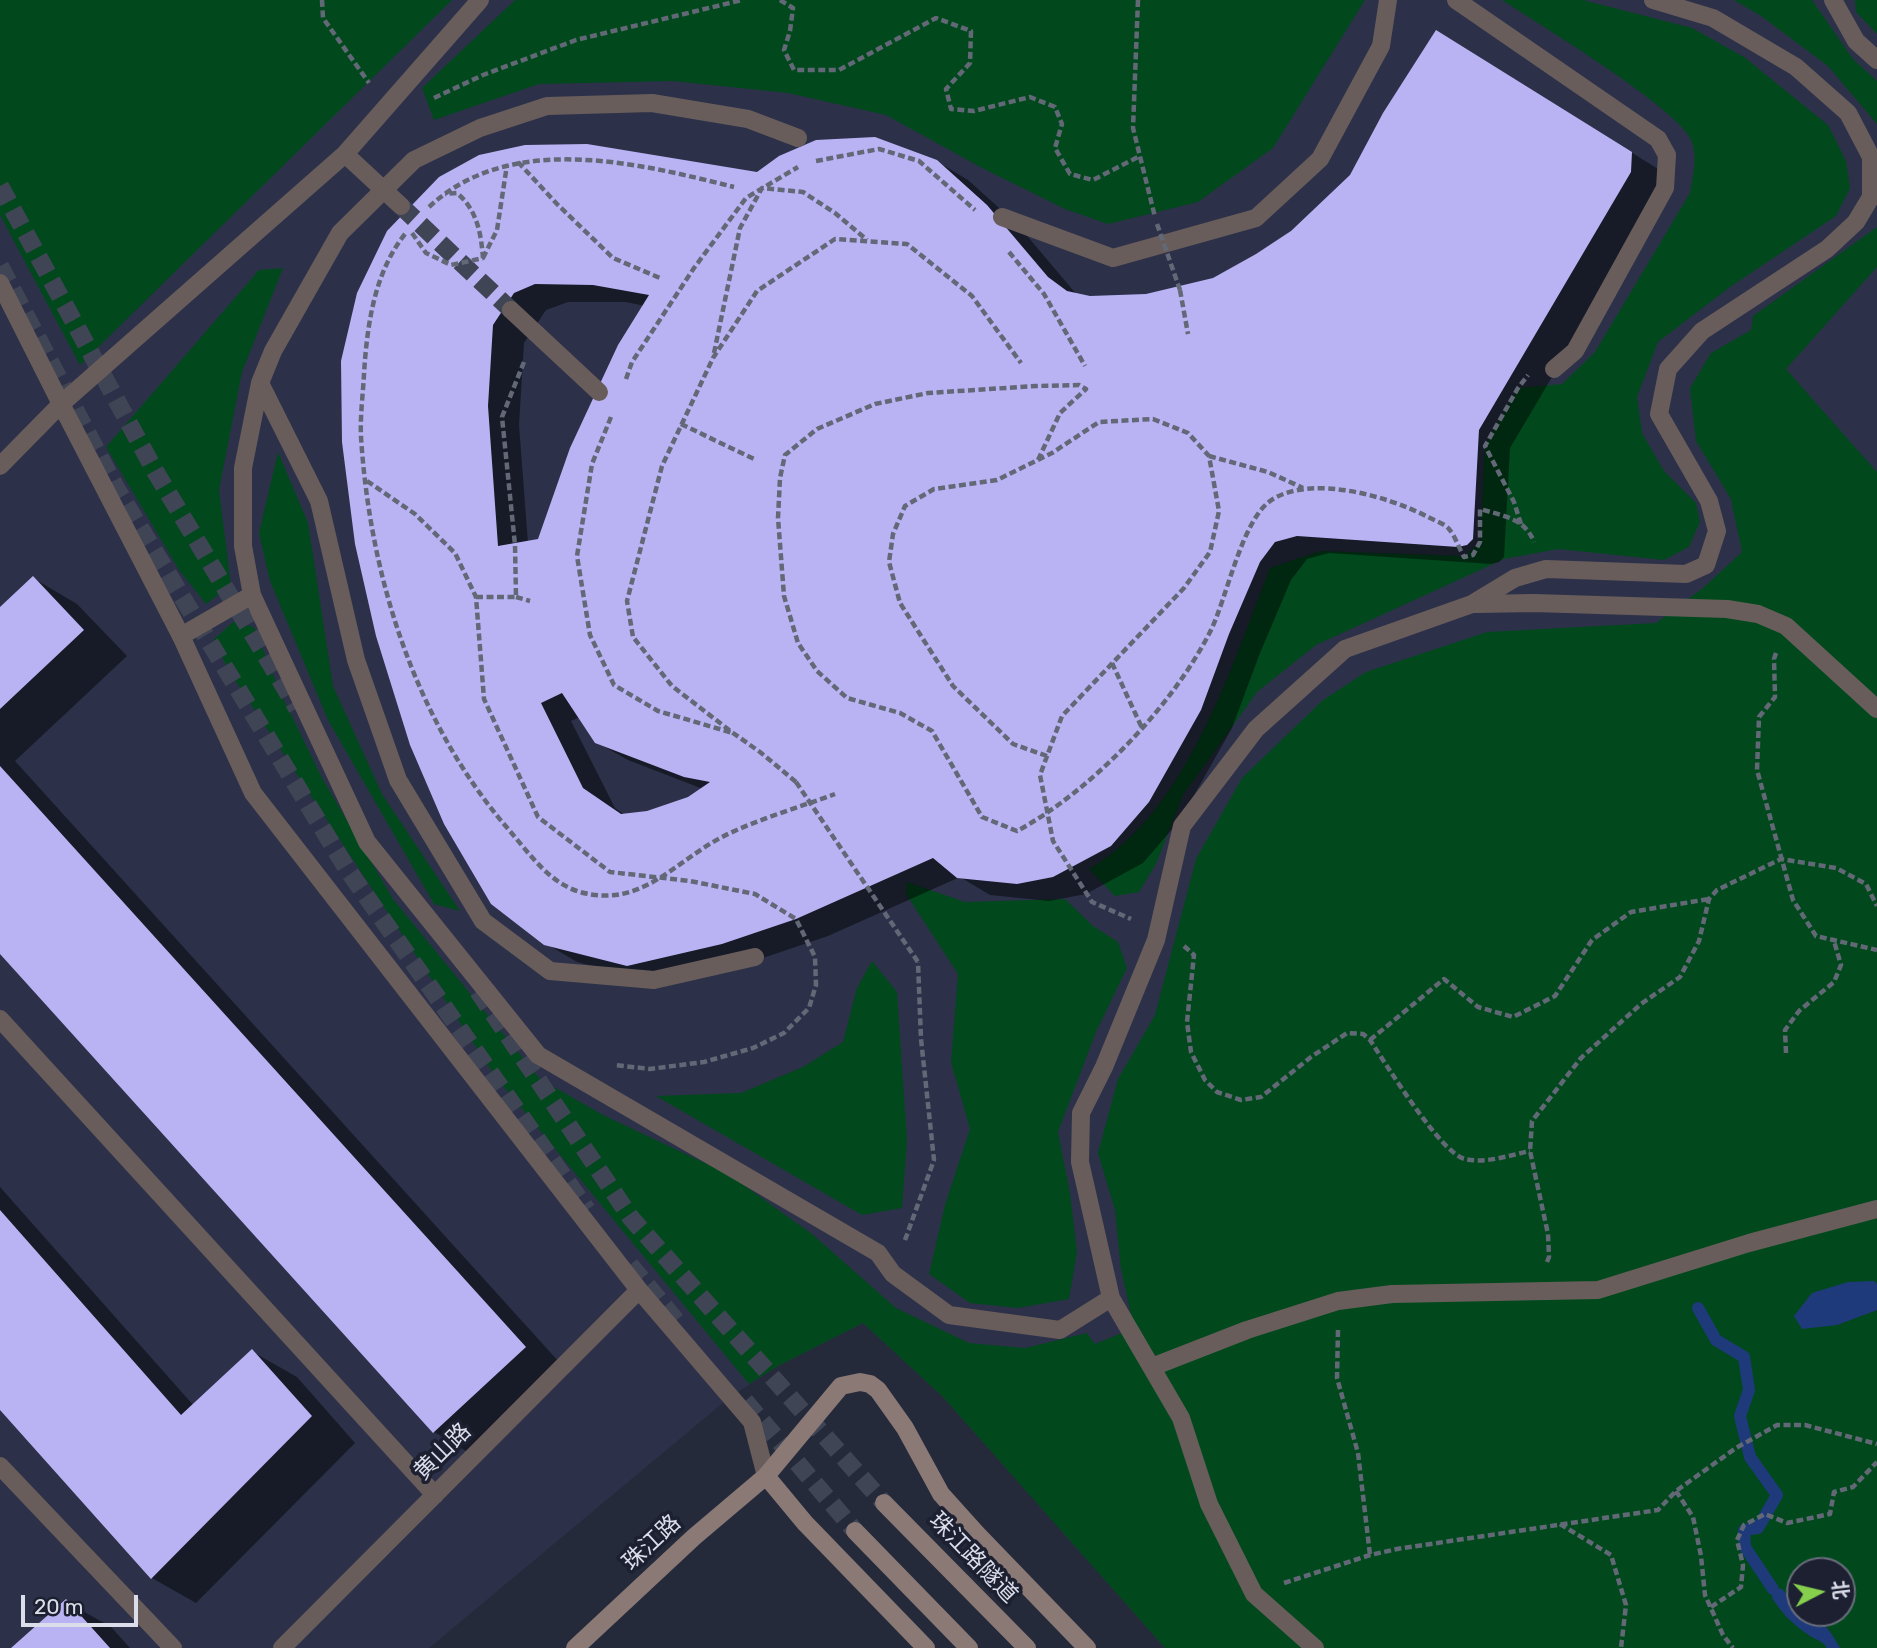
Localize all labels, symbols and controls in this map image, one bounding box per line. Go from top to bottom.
street label: 黄山路 [409,1418,477,1486]
street label: 珠江路隧道 [923,1507,1023,1609]
street label: 珠江路 [617,1509,687,1577]
north arrow [1786,1557,1856,1627]
text: 北 [1828,1579,1853,1600]
scale bar [24,1582,142,1626]
text: 20 m [34,1594,83,1619]

